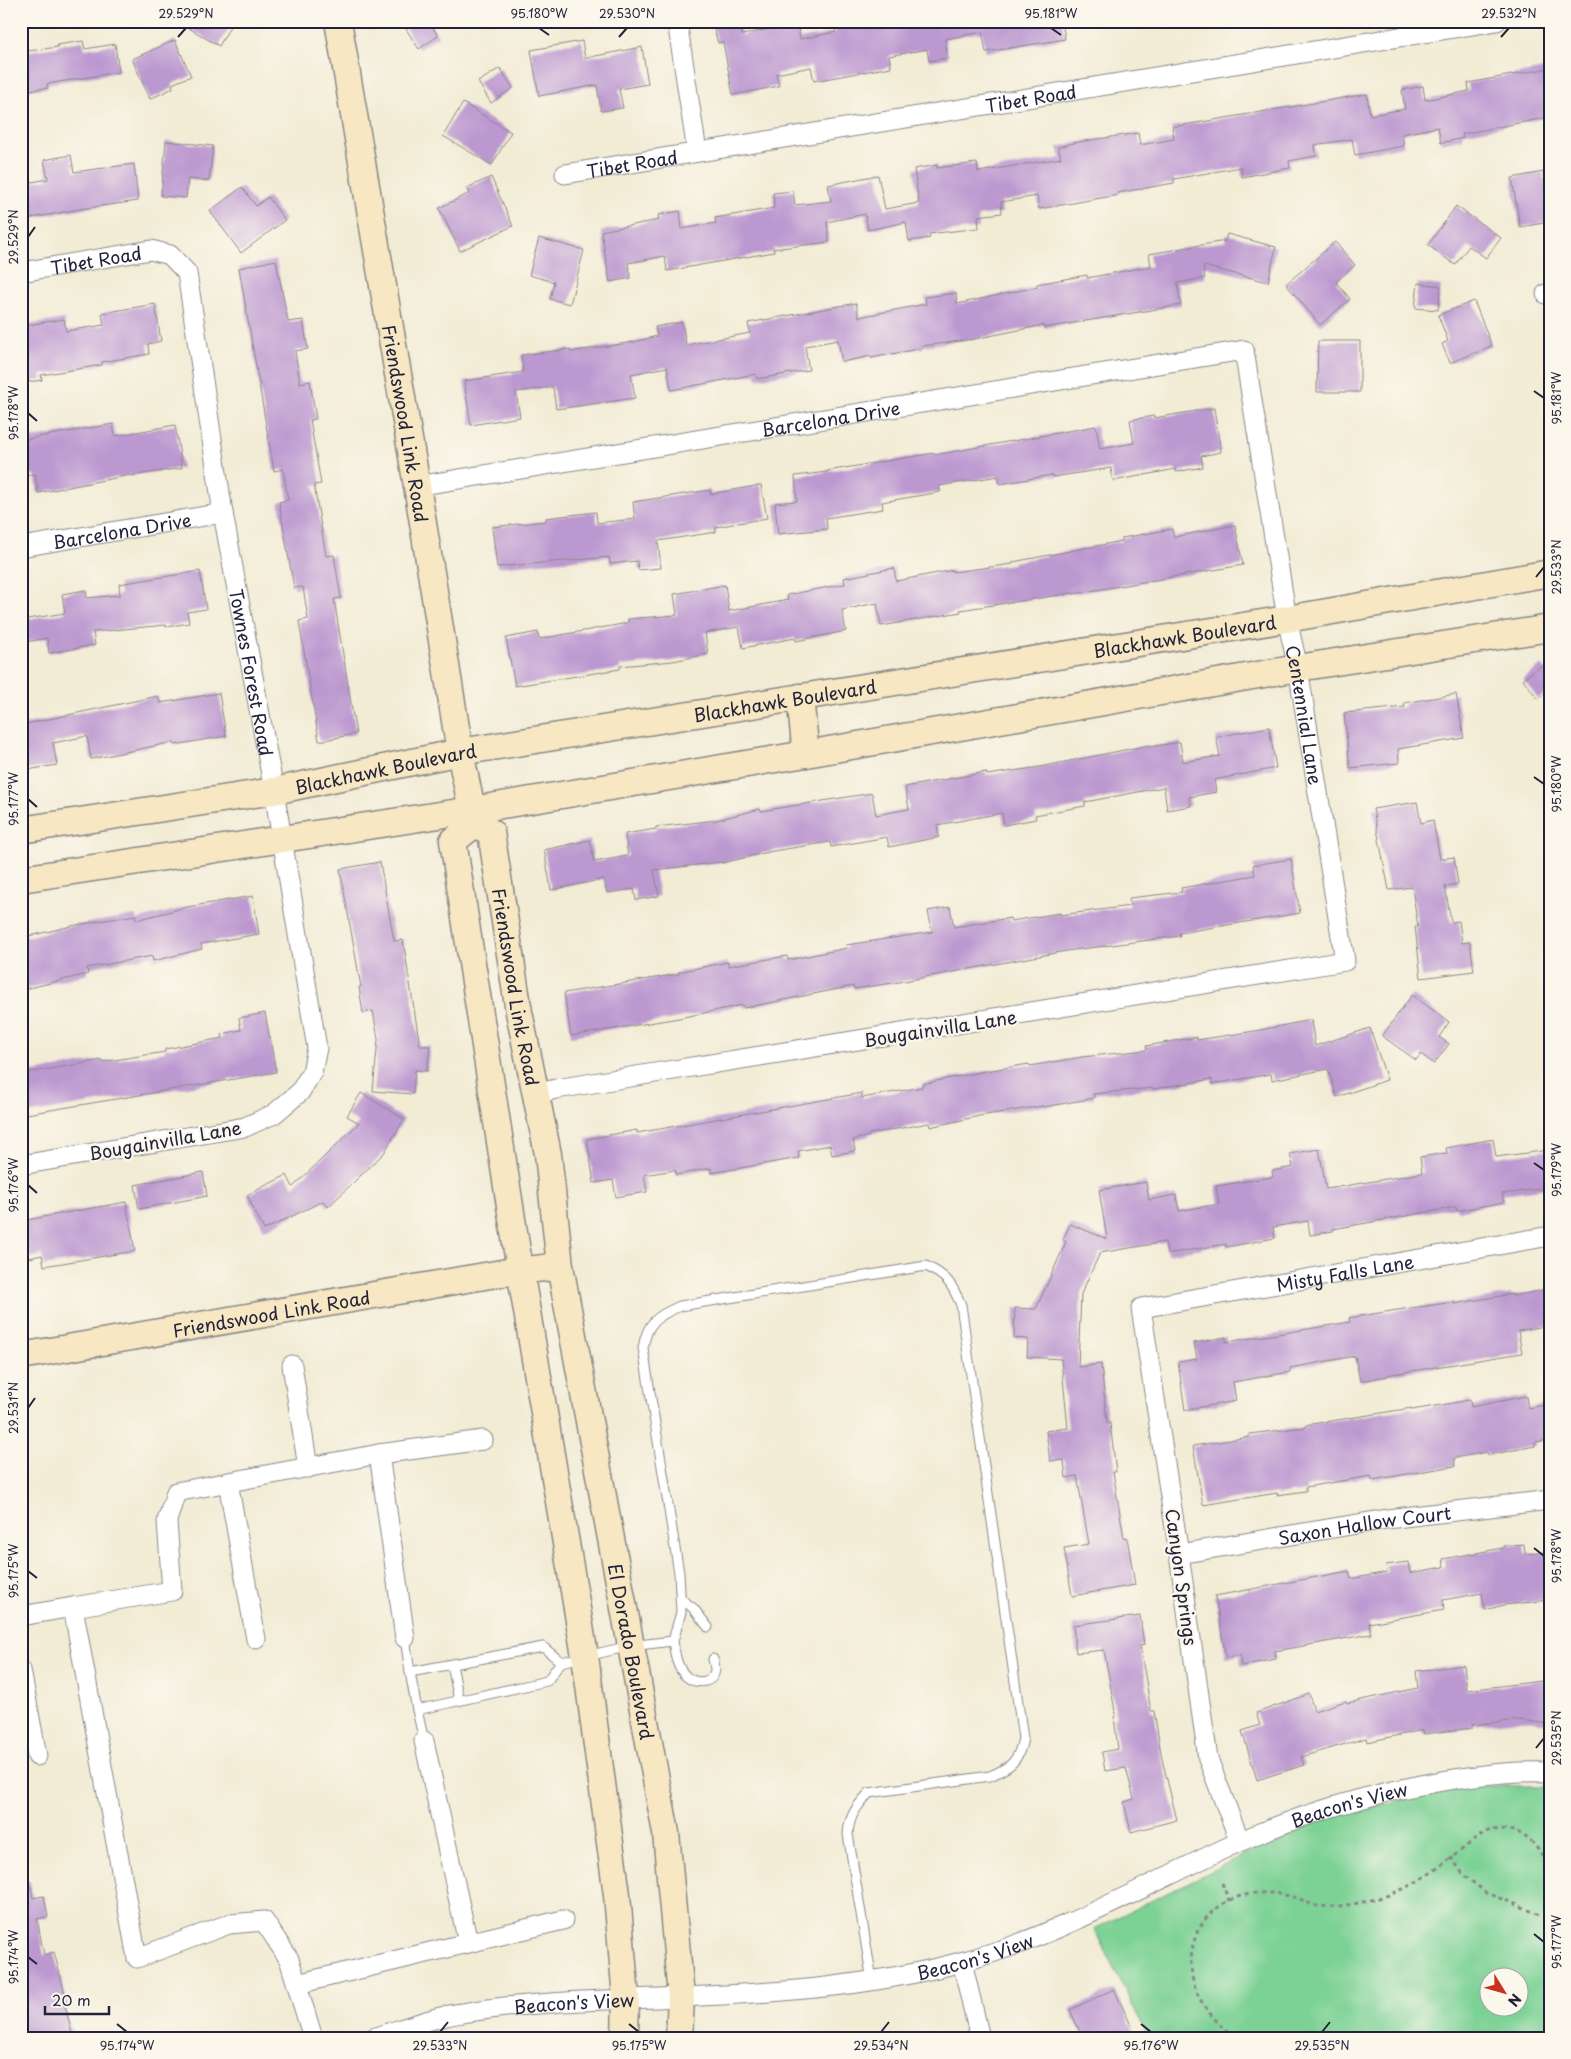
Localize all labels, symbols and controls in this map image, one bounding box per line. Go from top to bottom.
text: 29.529°N [158,4,214,22]
text: 95.180°W [511,4,568,22]
text: 29.530°N [599,4,655,22]
text: 95.181°W [1025,4,1078,22]
text: 29.532°N [1481,4,1537,22]
street label: Tibet Road [983,77,1078,118]
street label: Tibet Road [585,142,680,184]
text: 29.529°N [4,209,22,265]
street label: Tibet Road [48,238,143,280]
street label: Friendswood Link Road [376,322,436,524]
text: 95.181°W [1547,371,1565,424]
text: 95.178°W [4,385,22,440]
street label: Barcelona Drive [759,393,902,443]
street label: Barcelona Drive [50,505,193,555]
text: 29.533°N [1547,539,1565,595]
street label: Townes Forest Road [224,587,281,758]
street label: Blackhawk Boulevard [1091,607,1278,663]
street label: Centennial Lane [1280,642,1330,787]
street label: Blackhawk Boulevard [691,672,878,728]
street label: Blackhawk Boulevard [292,736,478,800]
text: 95.180°W [1547,755,1565,813]
text: 95.177°W [4,771,22,826]
street label: Friendswood Link Road [486,886,547,1088]
street label: Bougainvilla Lane [861,1003,1019,1053]
street label: Bougainvilla Lane [86,1113,244,1167]
text: 95.179°W [1547,1142,1565,1197]
text: 95.176°W [4,1157,22,1213]
street label: Misty Falls Lane [1274,1247,1416,1297]
street label: Friendswood Link Road [170,1282,372,1343]
text: 29.531°N [4,1382,22,1434]
street label: Saxon Hallow Court [1276,1498,1452,1551]
street label: Canyon Springs [1159,1507,1205,1647]
text: 95.178°W [1547,1528,1565,1583]
text: 95.175°W [4,1543,22,1598]
street label: El Dorado Boulevard [602,1561,662,1742]
text: 29.535°N [1547,1710,1565,1766]
street label: Beacon's View [1287,1775,1410,1833]
text: 95.177°W [1547,1914,1565,1969]
street label: Beacon's View [914,1926,1037,1986]
text: 95.174°W [4,1929,22,1984]
north arrow [1478,1966,1528,2016]
scale bar [45,1984,109,2016]
street label: Beacon's View [513,1985,634,2020]
text: 20 m [52,1988,91,2011]
text: N [1503,1989,1527,2011]
text: 95.174°W [100,2036,155,2054]
text: 29.533°N [412,2036,468,2054]
text: 95.175°W [612,2036,667,2054]
text: 29.534°N [853,2036,909,2054]
text: 95.176°W [1124,2036,1179,2054]
text: 29.535°N [1294,2036,1350,2054]

